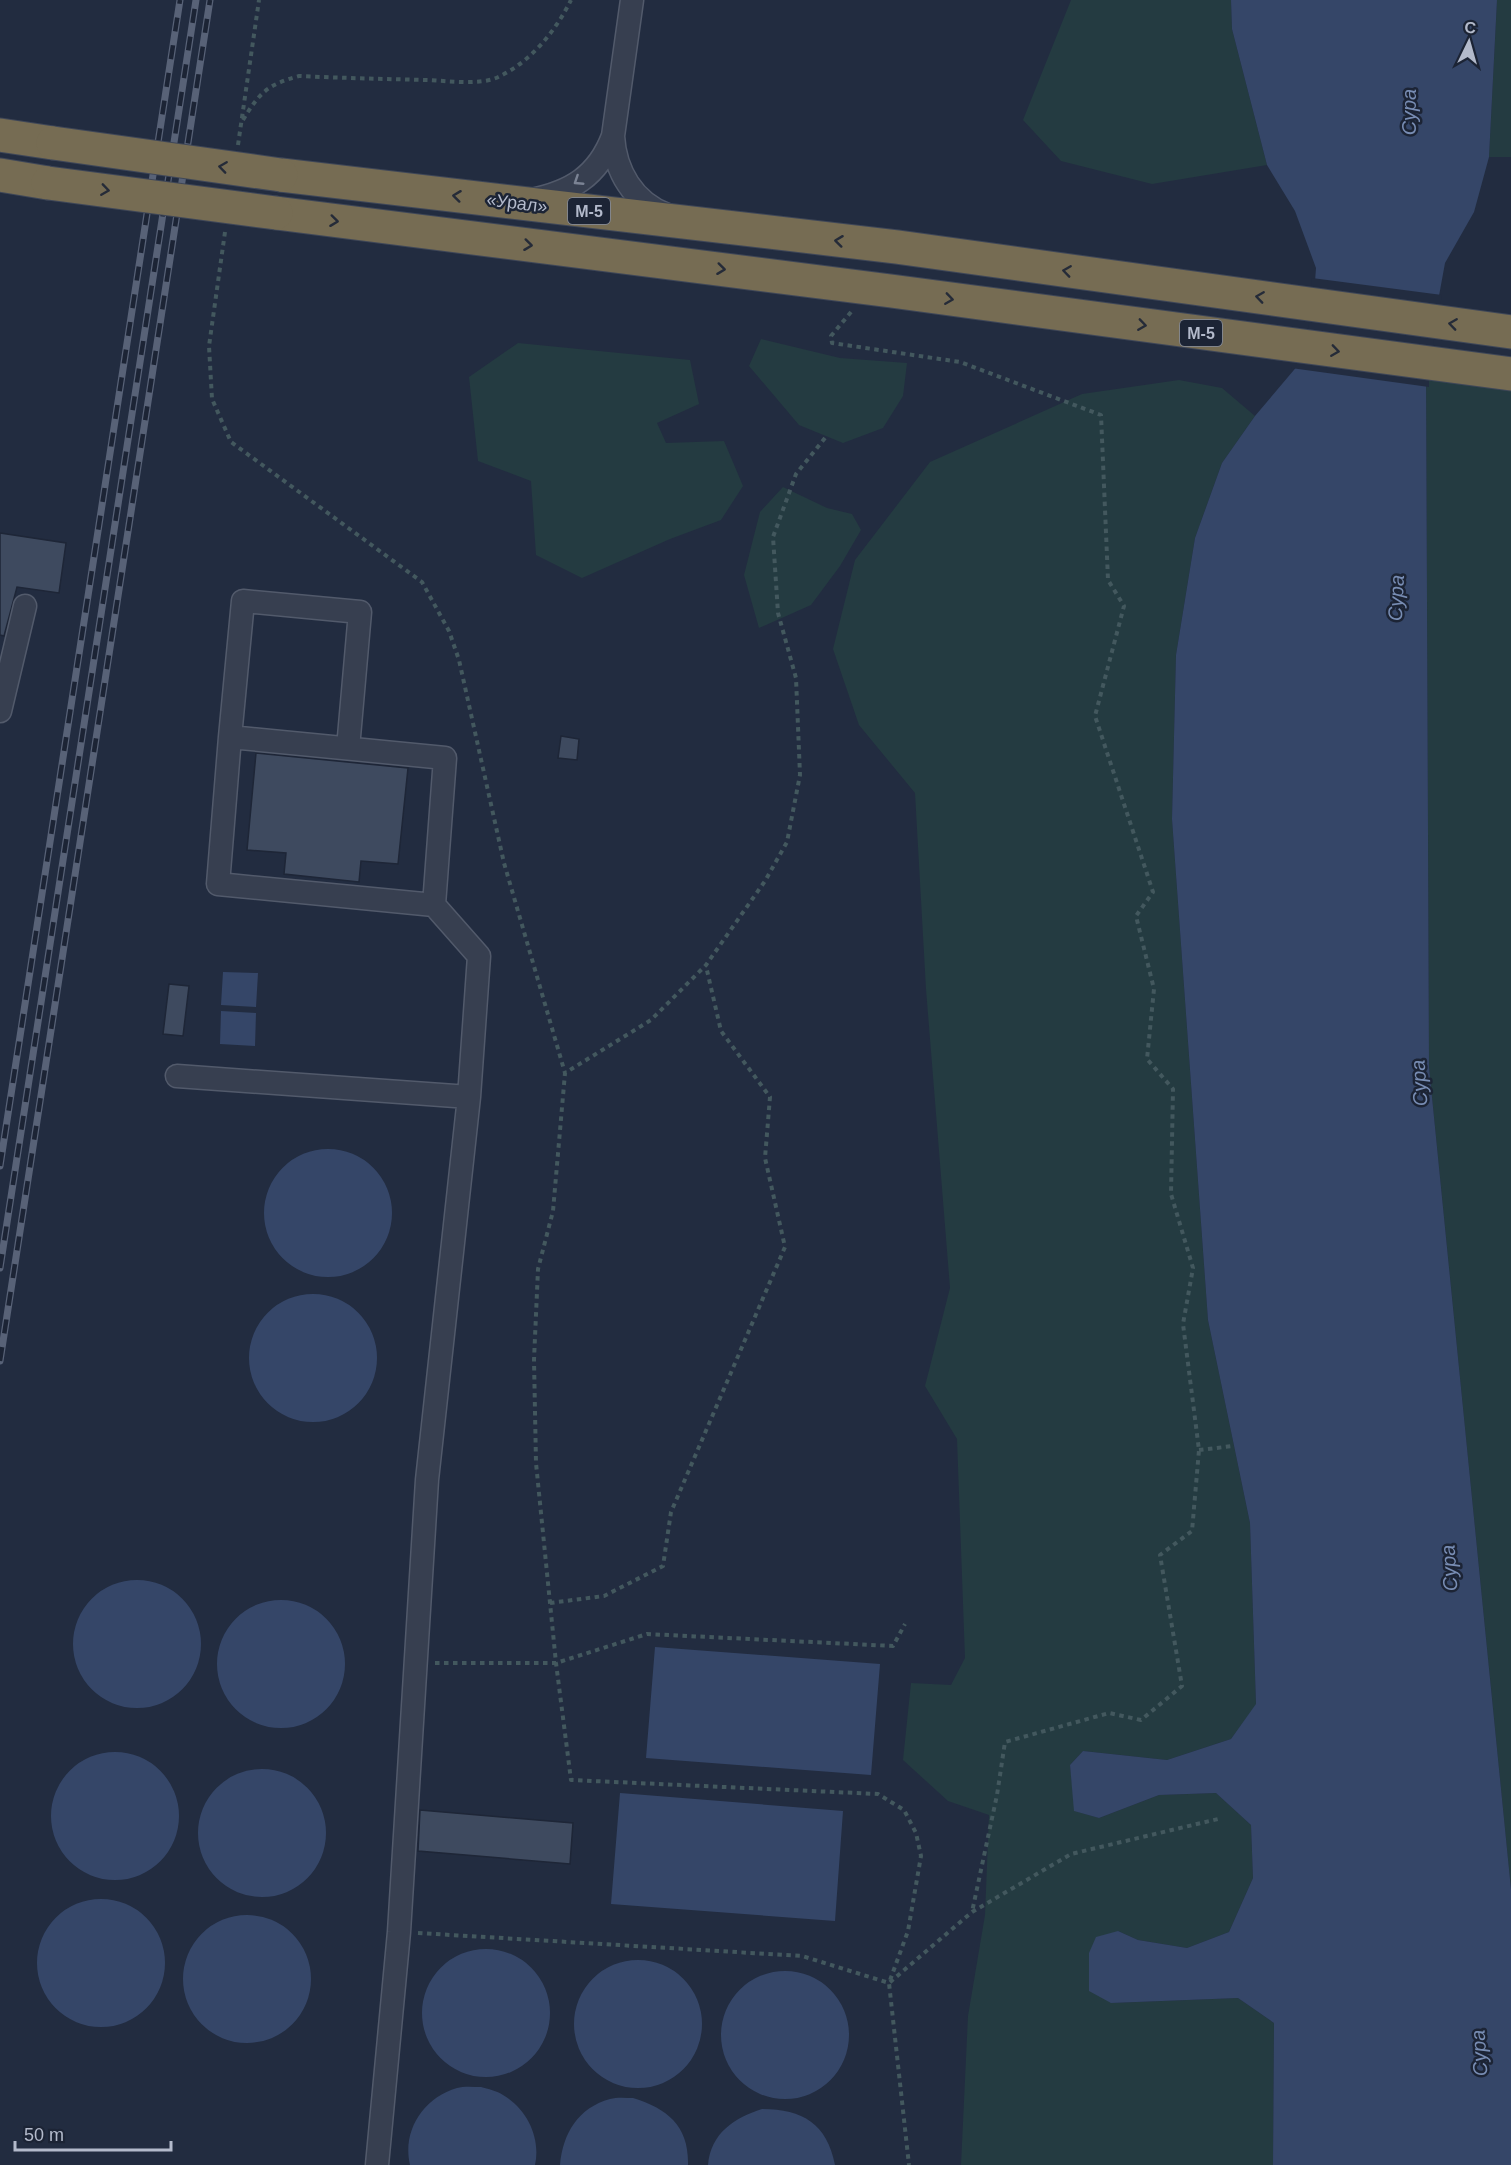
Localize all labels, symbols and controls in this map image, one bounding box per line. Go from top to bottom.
north arrow [1439,12,1499,72]
text: С [1464,19,1477,37]
water label: Сура [1398,89,1420,135]
one-way arrow [219,161,228,174]
one-way arrow [574,174,584,186]
one-way arrow [101,184,110,196]
street label: «Урал» [485,189,549,217]
one-way arrow [453,190,462,202]
road number: М-5 [568,198,610,224]
one-way arrow [330,214,339,226]
one-way arrow [834,235,843,247]
one-way arrow [523,238,532,251]
one-way arrow [717,263,726,275]
one-way arrow [1062,265,1071,277]
one-way arrow [944,292,953,304]
one-way arrow [1255,292,1264,304]
one-way arrow [1137,318,1147,330]
one-way arrow [1448,318,1458,331]
road number: М-5 [1180,320,1222,346]
one-way arrow [1331,344,1340,356]
water label: Сура [1384,574,1408,622]
water label: Сура [1406,1059,1432,1107]
water label: Сура [1436,1544,1462,1592]
water label: Сура [1466,2029,1492,2077]
scale bar [15,2114,171,2152]
text: 50 m [24,2125,64,2145]

